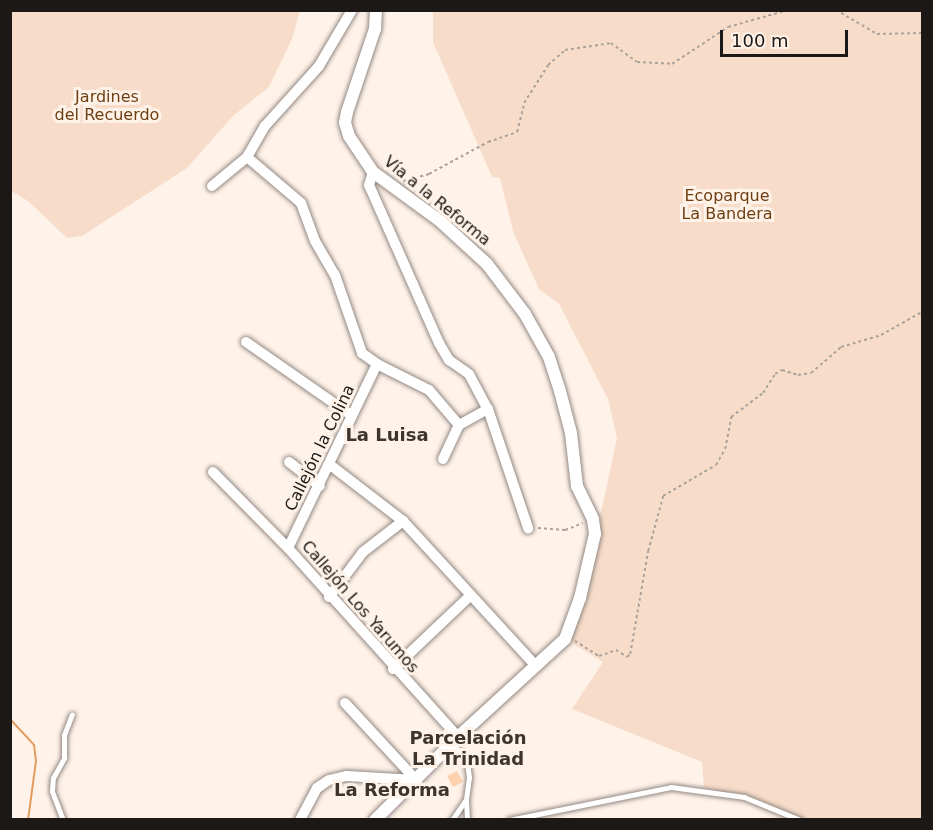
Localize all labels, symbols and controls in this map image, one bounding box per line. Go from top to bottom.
scale bar [723,18,850,56]
text: 100 m [731,30,789,51]
park label: Jardines del Recuerdo [55,87,159,125]
street label: Vía a la Reforma [380,152,494,250]
park label: Ecoparque La Bandera [681,186,773,224]
street label: Callejón la Colina [281,382,359,514]
district label: La Luisa [345,424,429,446]
street label: Callejón Los Yarumos [297,537,423,677]
district label: Parcelación La Trinidad [410,728,526,771]
district label: La Reforma [334,779,450,801]

